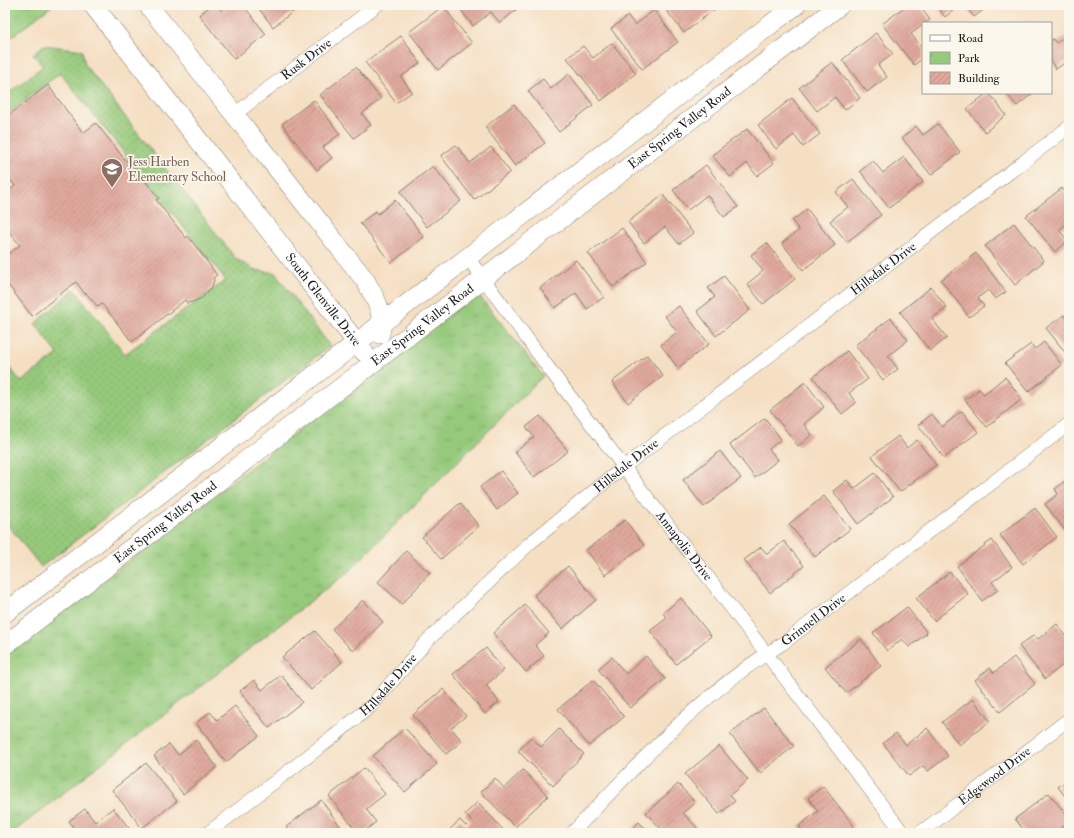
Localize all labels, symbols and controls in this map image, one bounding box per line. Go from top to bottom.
legend [922,22,1052,94]
text: Road [958,31,983,46]
street label: Rusk Drive [278,35,335,84]
text: Park [958,51,980,66]
text: Building [958,71,1001,86]
street label: East Spring Valley Road [625,83,735,172]
place label: Jess Harben Elementary School [127,154,227,186]
school or university icon: Jess Harben Elementary School [99,156,125,189]
street label: Hillsdale Drive [847,238,920,299]
street label: South Glenville Drive [282,250,365,350]
street label: East Spring Valley Road [368,280,478,369]
street label: Hillsdale Drive [590,435,662,496]
street label: East Spring Valley Road [111,477,220,567]
street label: Annapolis Drive [652,507,716,584]
street label: Grinnell Drive [778,590,849,650]
street label: Hillsdale Drive [357,650,421,720]
street label: Edgewood Drive [955,743,1035,809]

